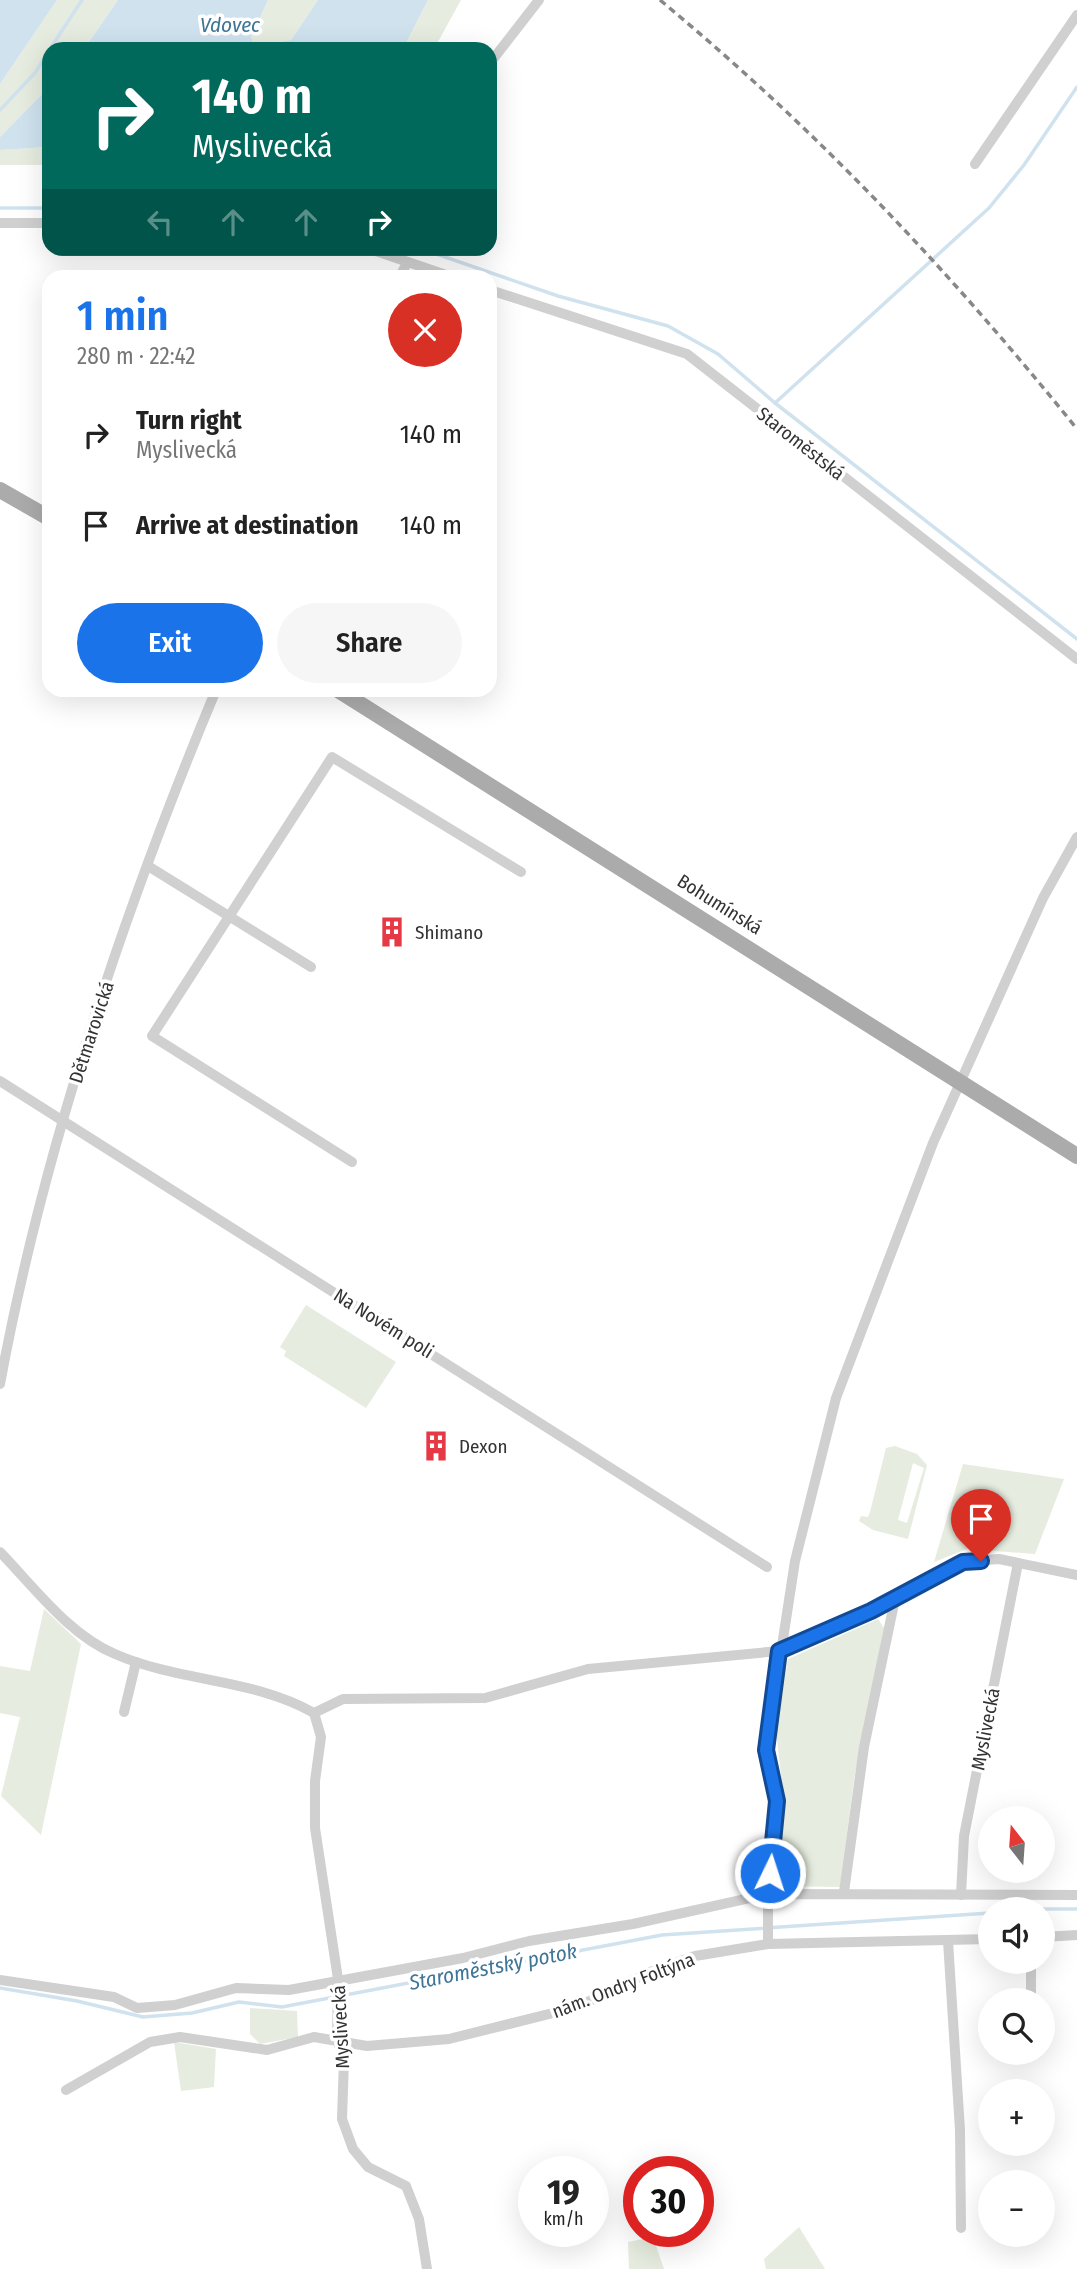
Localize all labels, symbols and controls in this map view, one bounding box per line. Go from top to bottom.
water label: Vdovec [200,12,261,38]
text: 140 m [192,67,312,126]
icon: right [77,70,168,161]
text: Myslivecká [192,127,333,165]
icon: left [141,203,179,241]
icon: ahead [214,203,252,241]
icon: ahead [287,203,325,241]
icon: right [360,203,398,241]
text: 1 min [77,291,168,341]
button: close [388,293,462,367]
text: 280 m · 22:42 [77,342,195,370]
street label: Staroměstská [752,402,849,485]
text: Turn right [136,405,242,436]
icon: right [77,416,115,454]
text: 140 m [400,419,462,450]
text: Myslivecká [136,436,237,464]
icon: arrive [77,507,115,545]
text: Arrive at destination [136,510,359,541]
text: 140 m [400,510,462,541]
button: Exit [77,603,263,683]
button: Share [277,603,462,683]
street label: Bohumínská [673,869,766,940]
building icon: Shimano [375,915,409,949]
place label: Shimano [415,921,483,944]
street label: Dětmarovická [64,978,119,1086]
street label: Na Novém poli [330,1284,438,1363]
building icon: Dexon [419,1429,453,1463]
place label: Dexon [459,1435,507,1458]
pin [951,1489,1011,1561]
icon: arrive [962,1500,1000,1538]
street label: Myslivecká [966,1686,1005,1772]
north arrow [978,1806,1055,1883]
map controls [978,1806,1055,2247]
position arrow [733,1836,807,1910]
button: sound [978,1897,1055,1974]
water label: Staroměstský potok [406,1938,579,1996]
street label: nám. Ondry Foltýna [549,1948,698,2023]
street label: Myslivecká [327,1985,354,2069]
button: search [978,1988,1055,2065]
button: + [978,2079,1055,2156]
speed limit sign: 30 [623,2156,714,2247]
button: − [978,2170,1055,2247]
text: 19 [547,2171,580,2213]
text: km/h [543,2208,584,2230]

